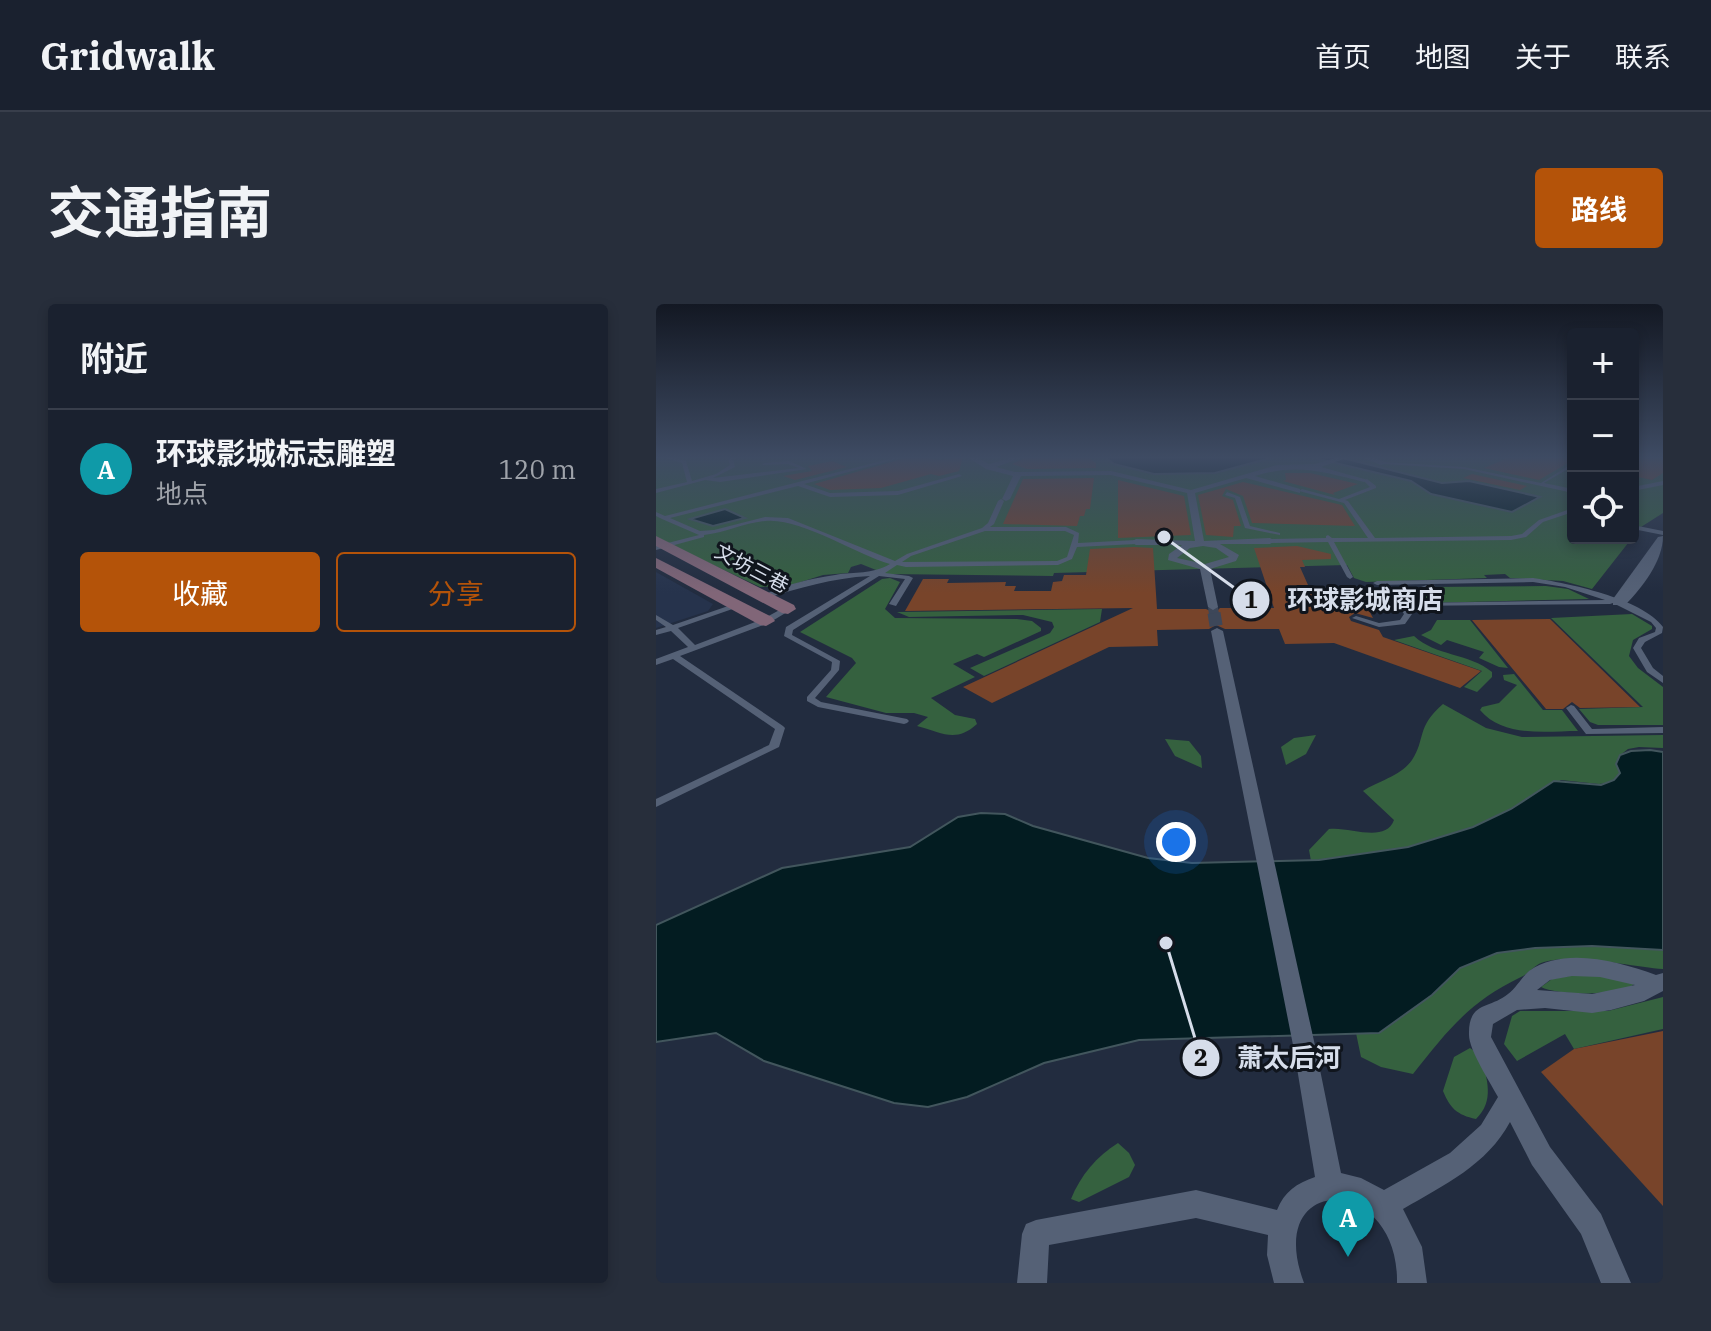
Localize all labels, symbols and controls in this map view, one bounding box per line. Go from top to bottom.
text: Gridwalk [40,31,215,80]
text: 首页 [1315,38,1371,75]
text: 地图 [1415,38,1471,75]
text: 关于 [1515,38,1571,75]
text: 联系 [1615,38,1671,75]
button: 路线 [1535,168,1663,248]
text: 交通指南 [48,176,272,248]
map controls [1567,328,1639,544]
button: + [1567,328,1639,400]
text: 附近 [80,336,148,380]
button: − [1567,400,1639,472]
text: 环球影城标志雕塑 [156,433,396,472]
text: A [97,452,115,486]
text: 120 m [498,452,576,486]
button: locate [1567,472,1639,544]
text: 地点 [156,476,208,510]
street label: 文坊三巷 [710,537,794,599]
button: 收藏 [80,552,320,632]
button: 分享 [336,552,576,632]
callout: 环球影城商店 [1231,575,1459,625]
text: 环球影城商店 [1287,582,1443,616]
text: 1 [1244,583,1258,615]
your location [1156,822,1196,862]
callout: 萧太后河 [1181,1033,1357,1083]
text: 萧太后河 [1237,1040,1341,1074]
text: 2 [1194,1041,1208,1073]
pin: A [1322,1191,1374,1257]

